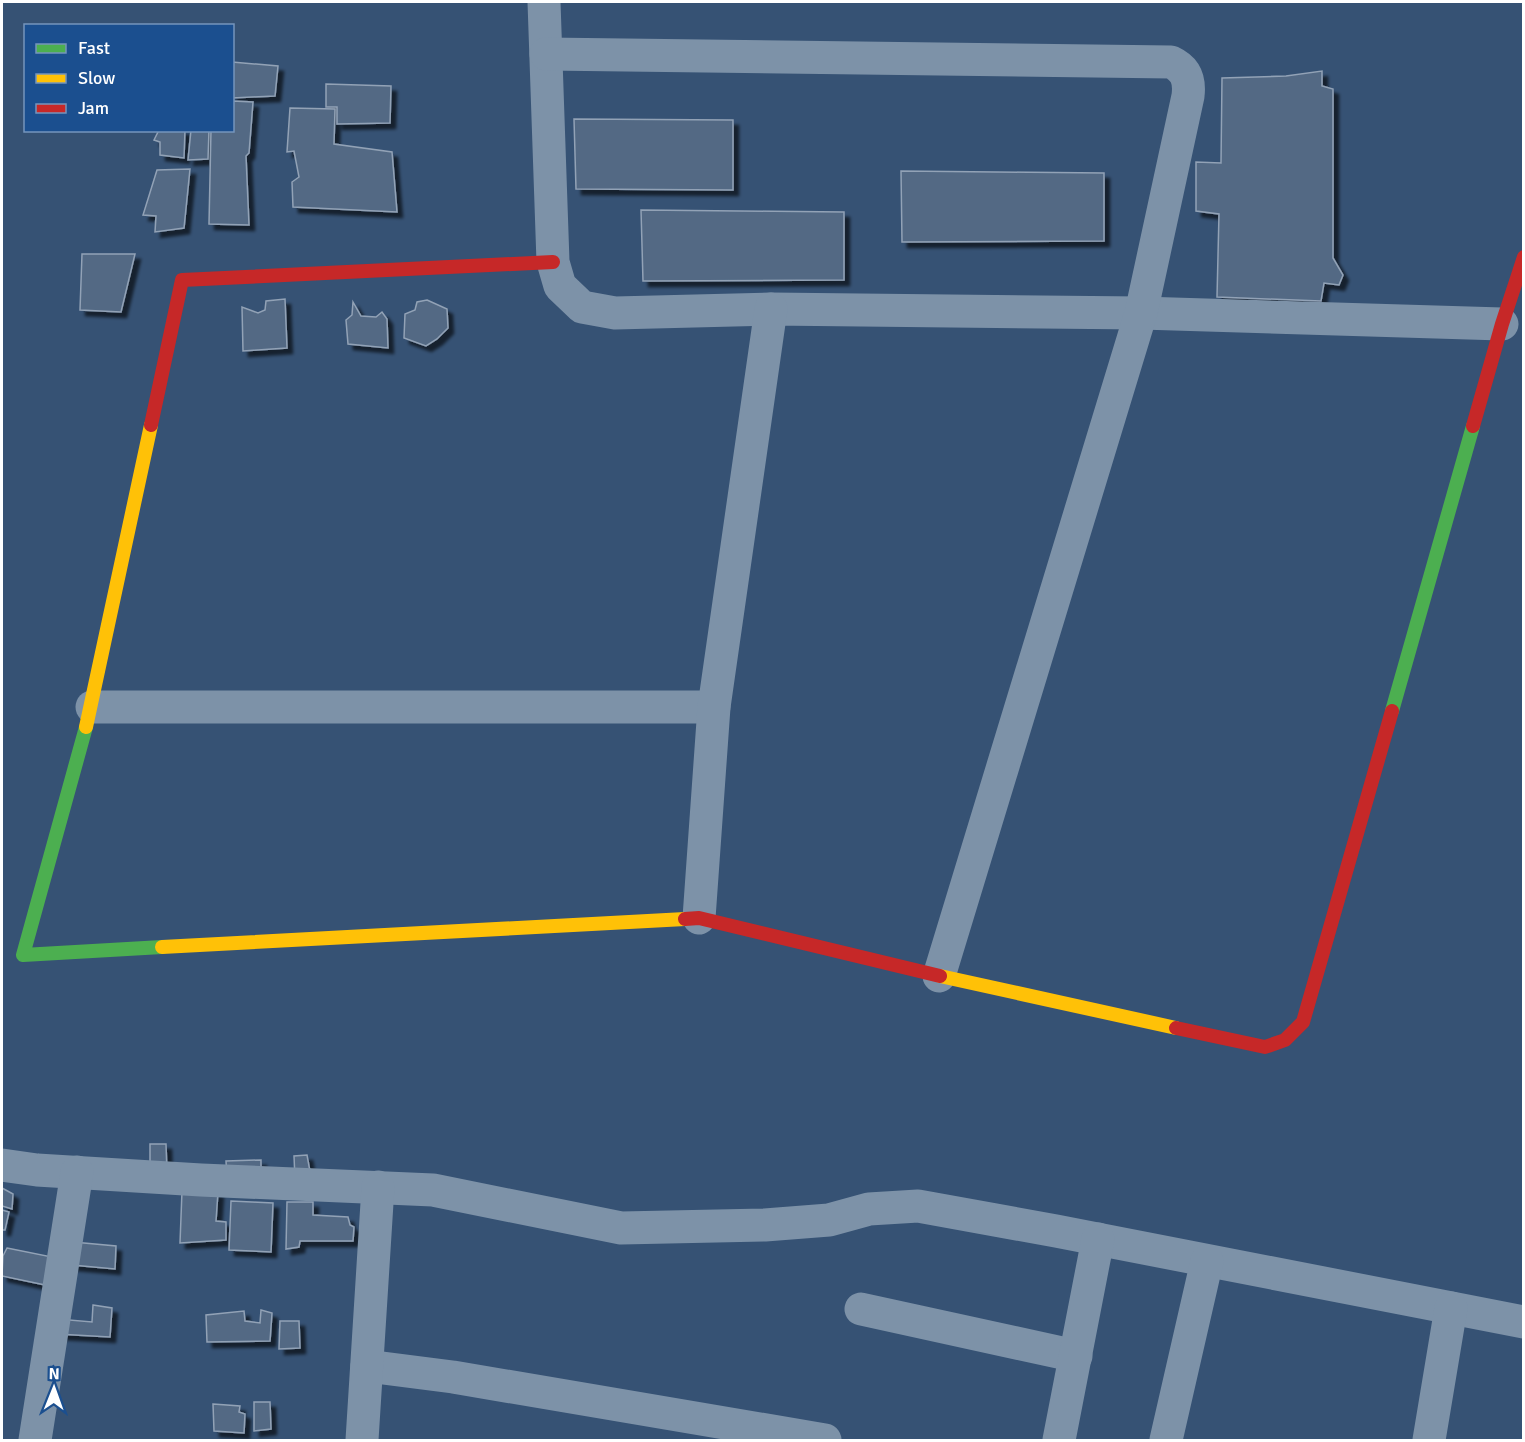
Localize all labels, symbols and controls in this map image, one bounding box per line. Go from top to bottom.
legend [24,24,234,132]
text: Fast [78,37,110,59]
text: Slow [78,67,115,89]
text: Jam [78,97,109,119]
north arrow [24,1358,84,1418]
text: N [49,1364,60,1384]

